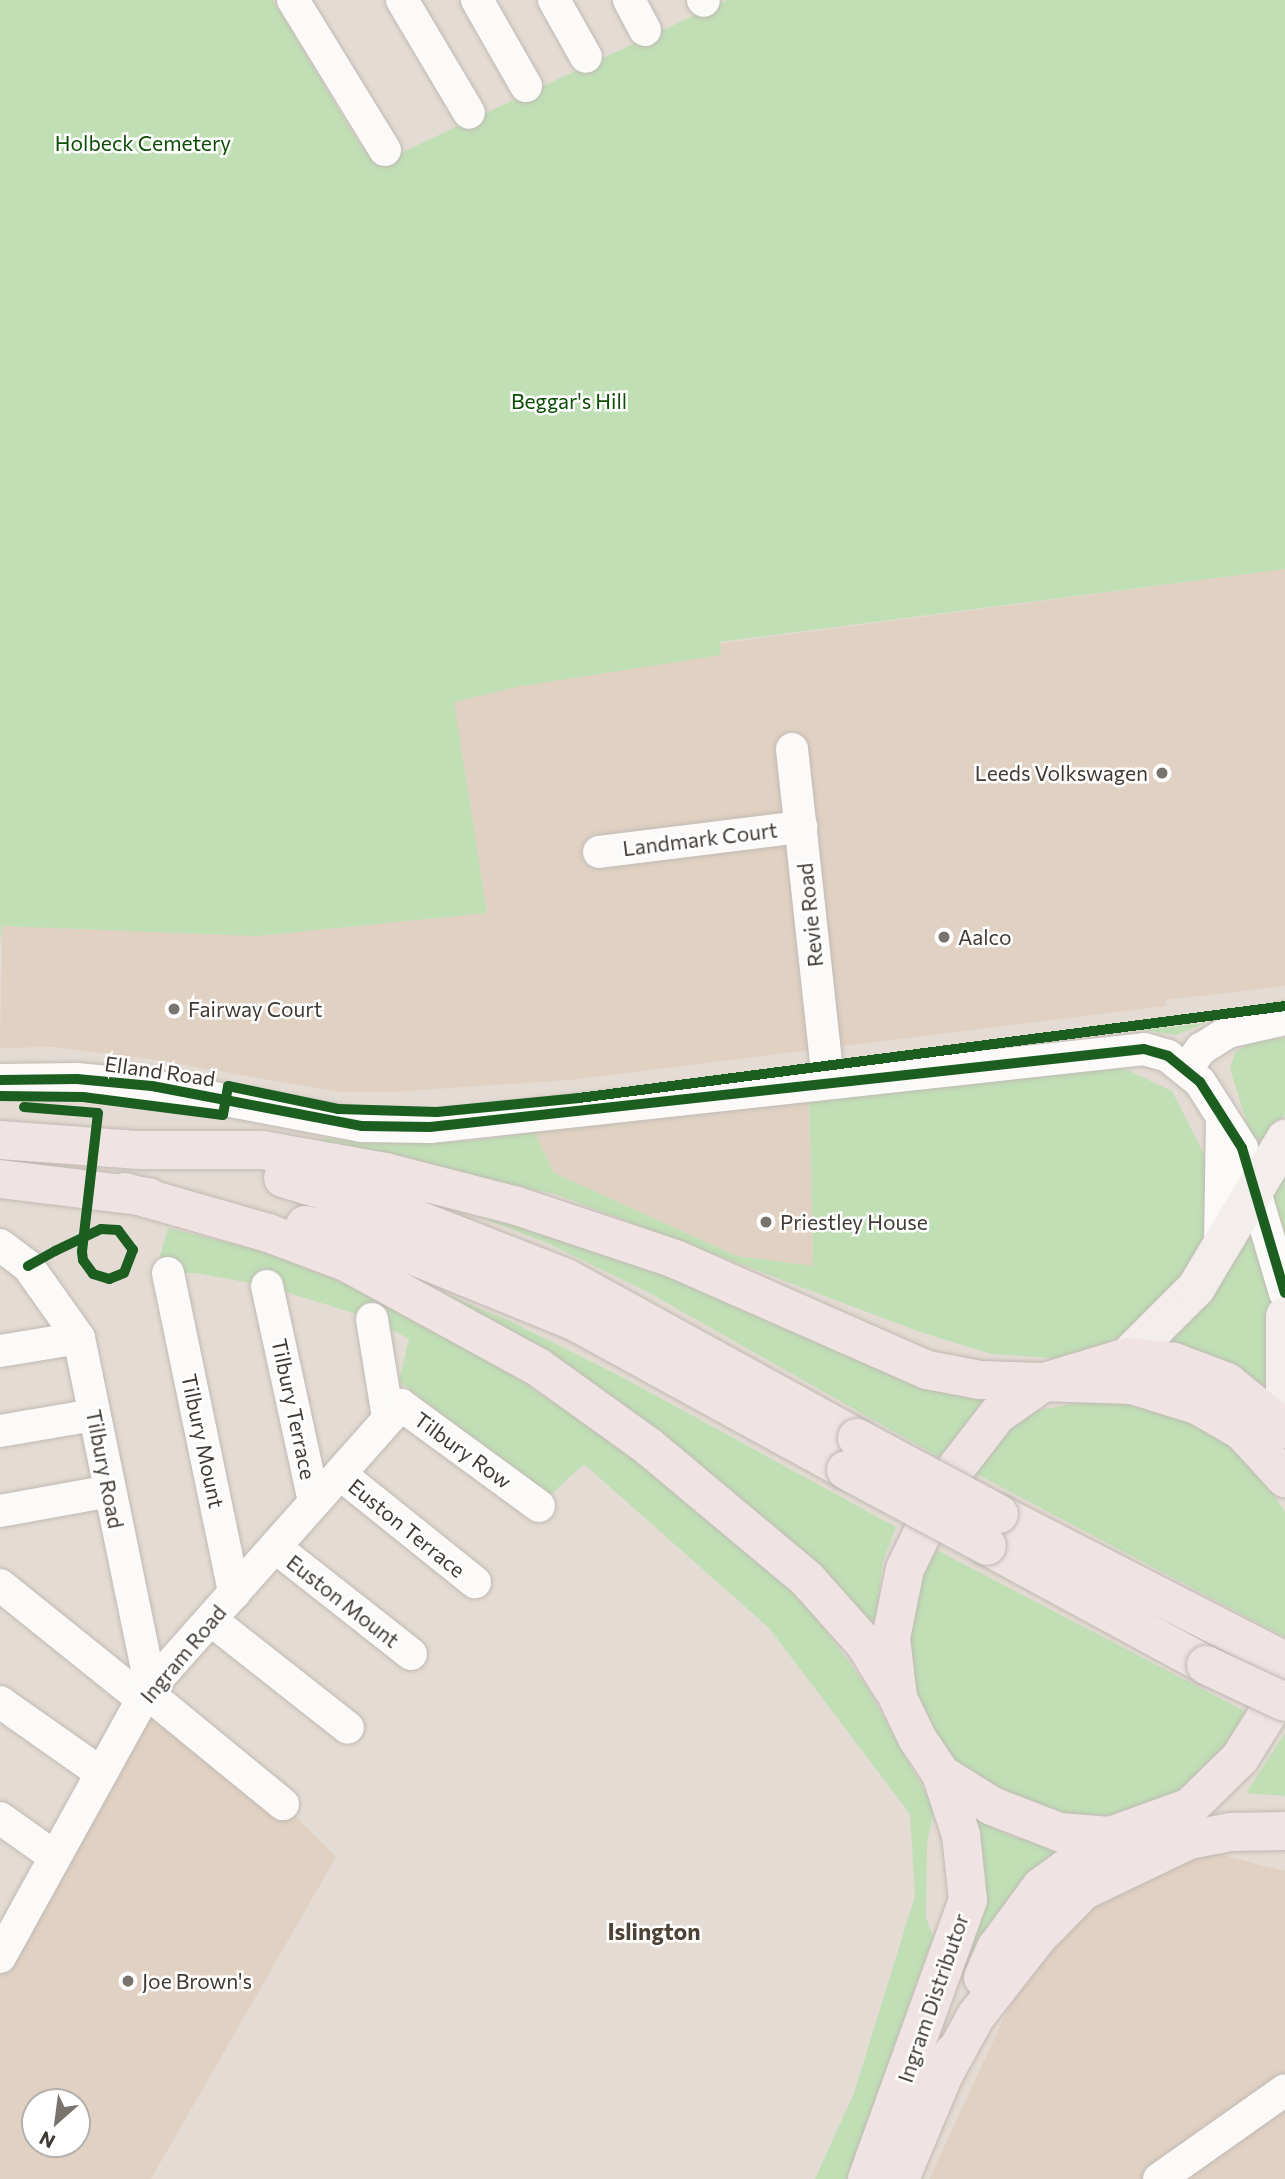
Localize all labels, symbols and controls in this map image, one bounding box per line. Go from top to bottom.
park label: Holbeck Cemetery [55,130,231,156]
park label: Beggar's Hill [511,388,627,414]
place label: Leeds Volkswagen [975,760,1148,786]
marker: Leeds Volkswagen [1154,765,1170,781]
street label: Landmark Court [621,817,779,861]
street label: Revie Road [792,862,828,968]
place label: Aalco [958,924,1012,950]
marker: Aalco [936,929,952,945]
place label: Fairway Court [188,996,322,1022]
marker: Fairway Court [166,1001,182,1017]
street label: Elland Road [103,1051,217,1091]
place label: Priestley House [780,1209,928,1235]
marker: Priestley House [758,1214,774,1230]
street label: Tilbury Terrace [267,1336,321,1482]
street label: Tilbury Mount [176,1372,230,1510]
street label: Tilbury Row [409,1406,517,1494]
street label: Tilbury Road [81,1407,129,1531]
street label: Euston Terrace [344,1473,470,1583]
street label: Euston Mount [282,1549,404,1653]
street label: Ingram Road [135,1600,231,1708]
street label: Ingram Distributor [892,1910,974,2086]
district label: Islington [607,1917,701,1945]
place label: Joe Brown's [142,1968,252,1994]
marker: Joe Brown's [120,1973,136,1989]
north arrow [21,2088,91,2158]
text: N [35,2127,59,2154]

